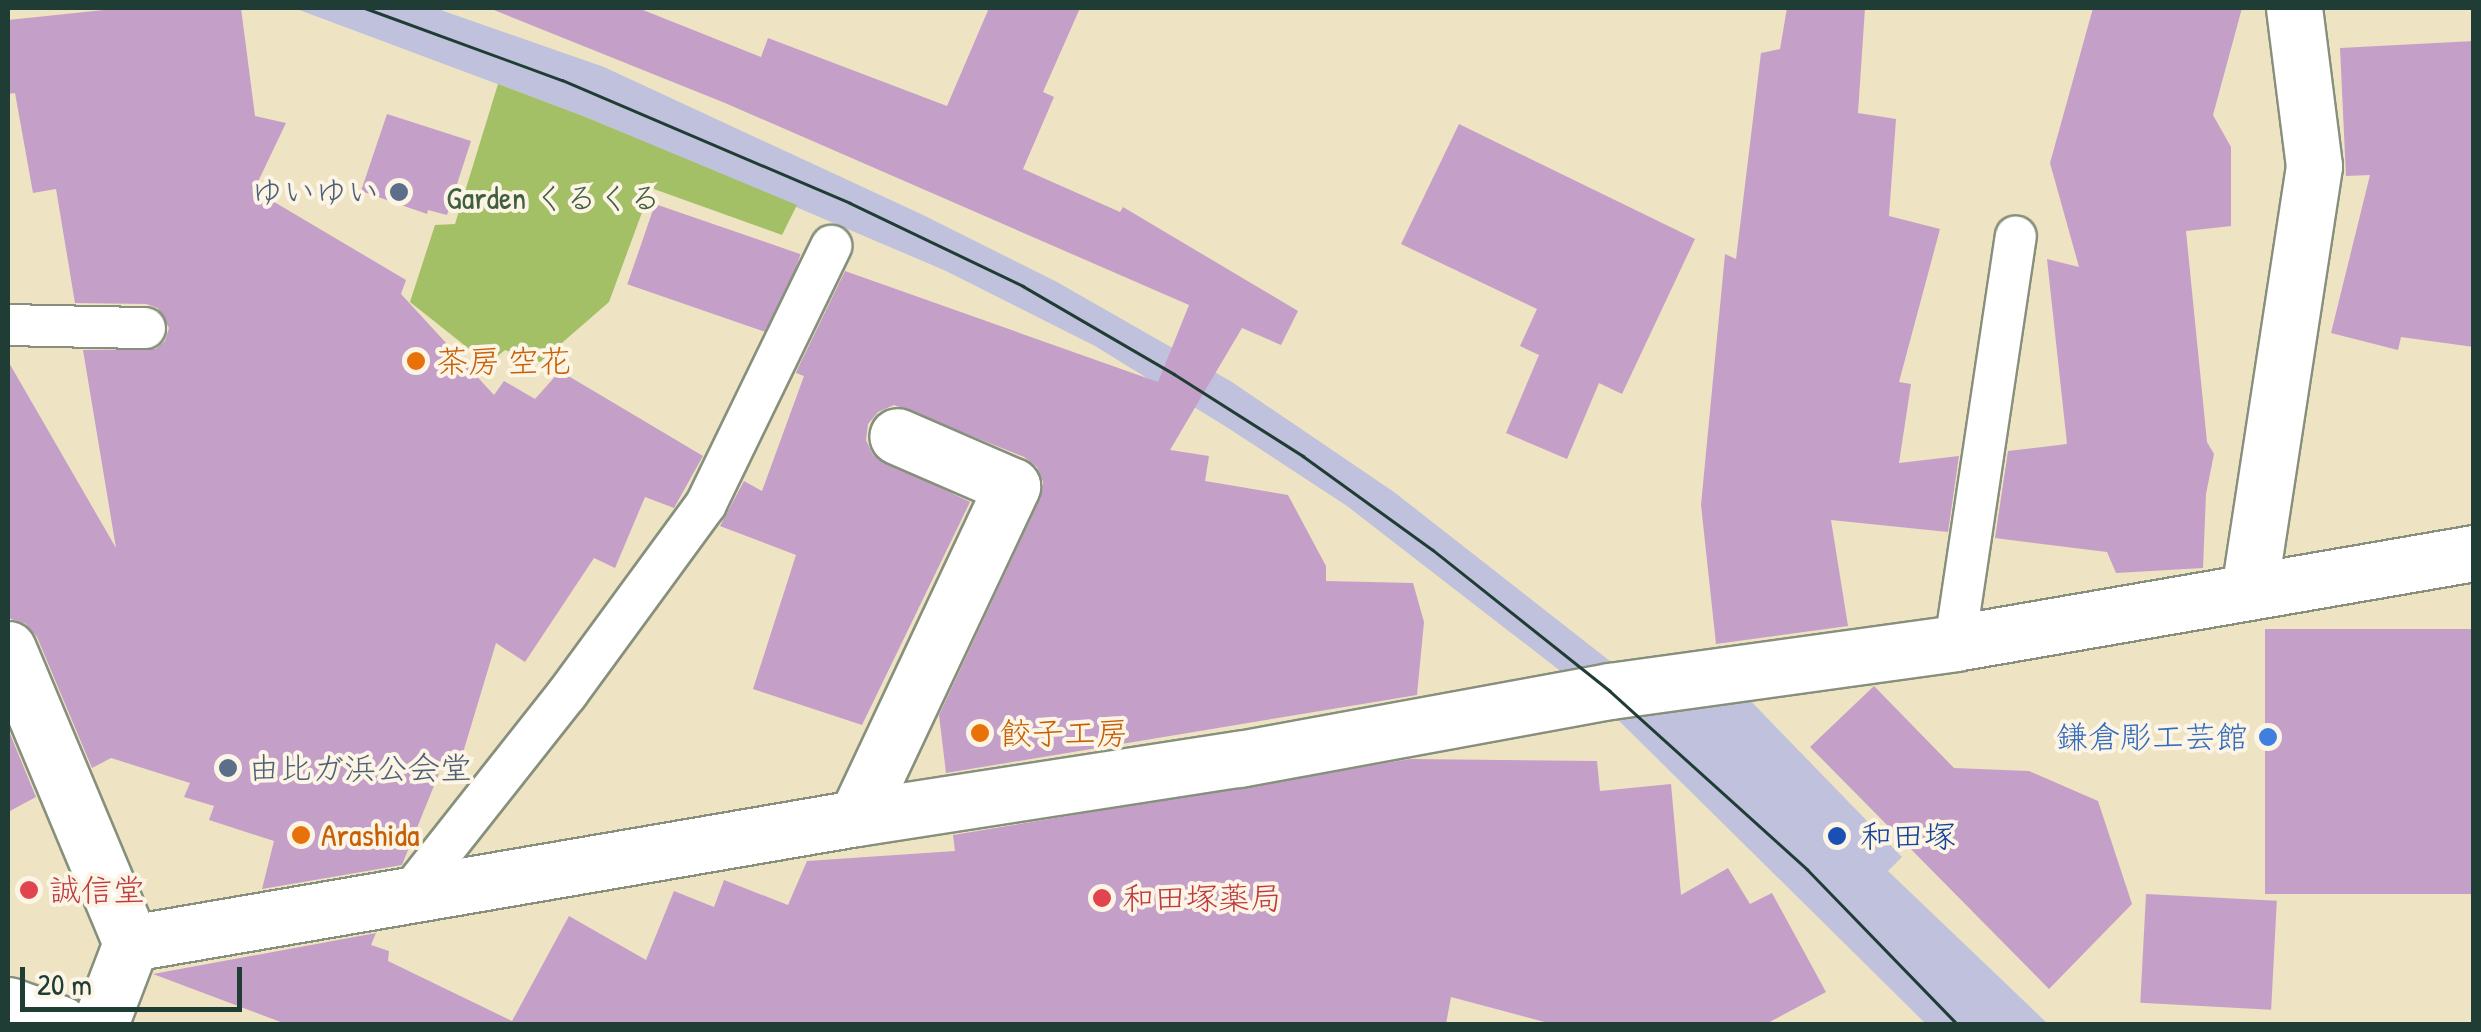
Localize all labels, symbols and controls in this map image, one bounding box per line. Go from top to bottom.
place label: ゆいゆい [251,173,379,211]
park label: Garden くるくる [446,179,662,217]
marker: ゆいゆい [388,181,410,203]
place label: 茶房 空花 [436,342,571,380]
marker: 茶房 空花 [405,350,427,372]
place label: 餃子工房 [1000,714,1128,752]
place label: 鎌倉彫工芸館 [2056,718,2248,756]
marker: 餃子工房 [969,722,991,744]
marker: 鎌倉彫工芸館 [2257,726,2279,748]
place label: 由比ガ浜公会堂 [248,749,472,787]
marker: 由比ガ浜公会堂 [217,757,239,779]
place label: Arashida [321,816,419,854]
place label: 和田塚 [1860,817,1956,855]
marker: 和田塚 [1824,823,1850,849]
marker: Arashida [290,824,312,846]
place label: 誠信堂 [49,871,145,909]
marker: 誠信堂 [18,879,40,901]
place label: 和田塚薬局 [1122,879,1282,917]
marker: 和田塚薬局 [1091,887,1113,909]
scale bar [25,947,248,1009]
text: 20 m [37,964,92,1004]

